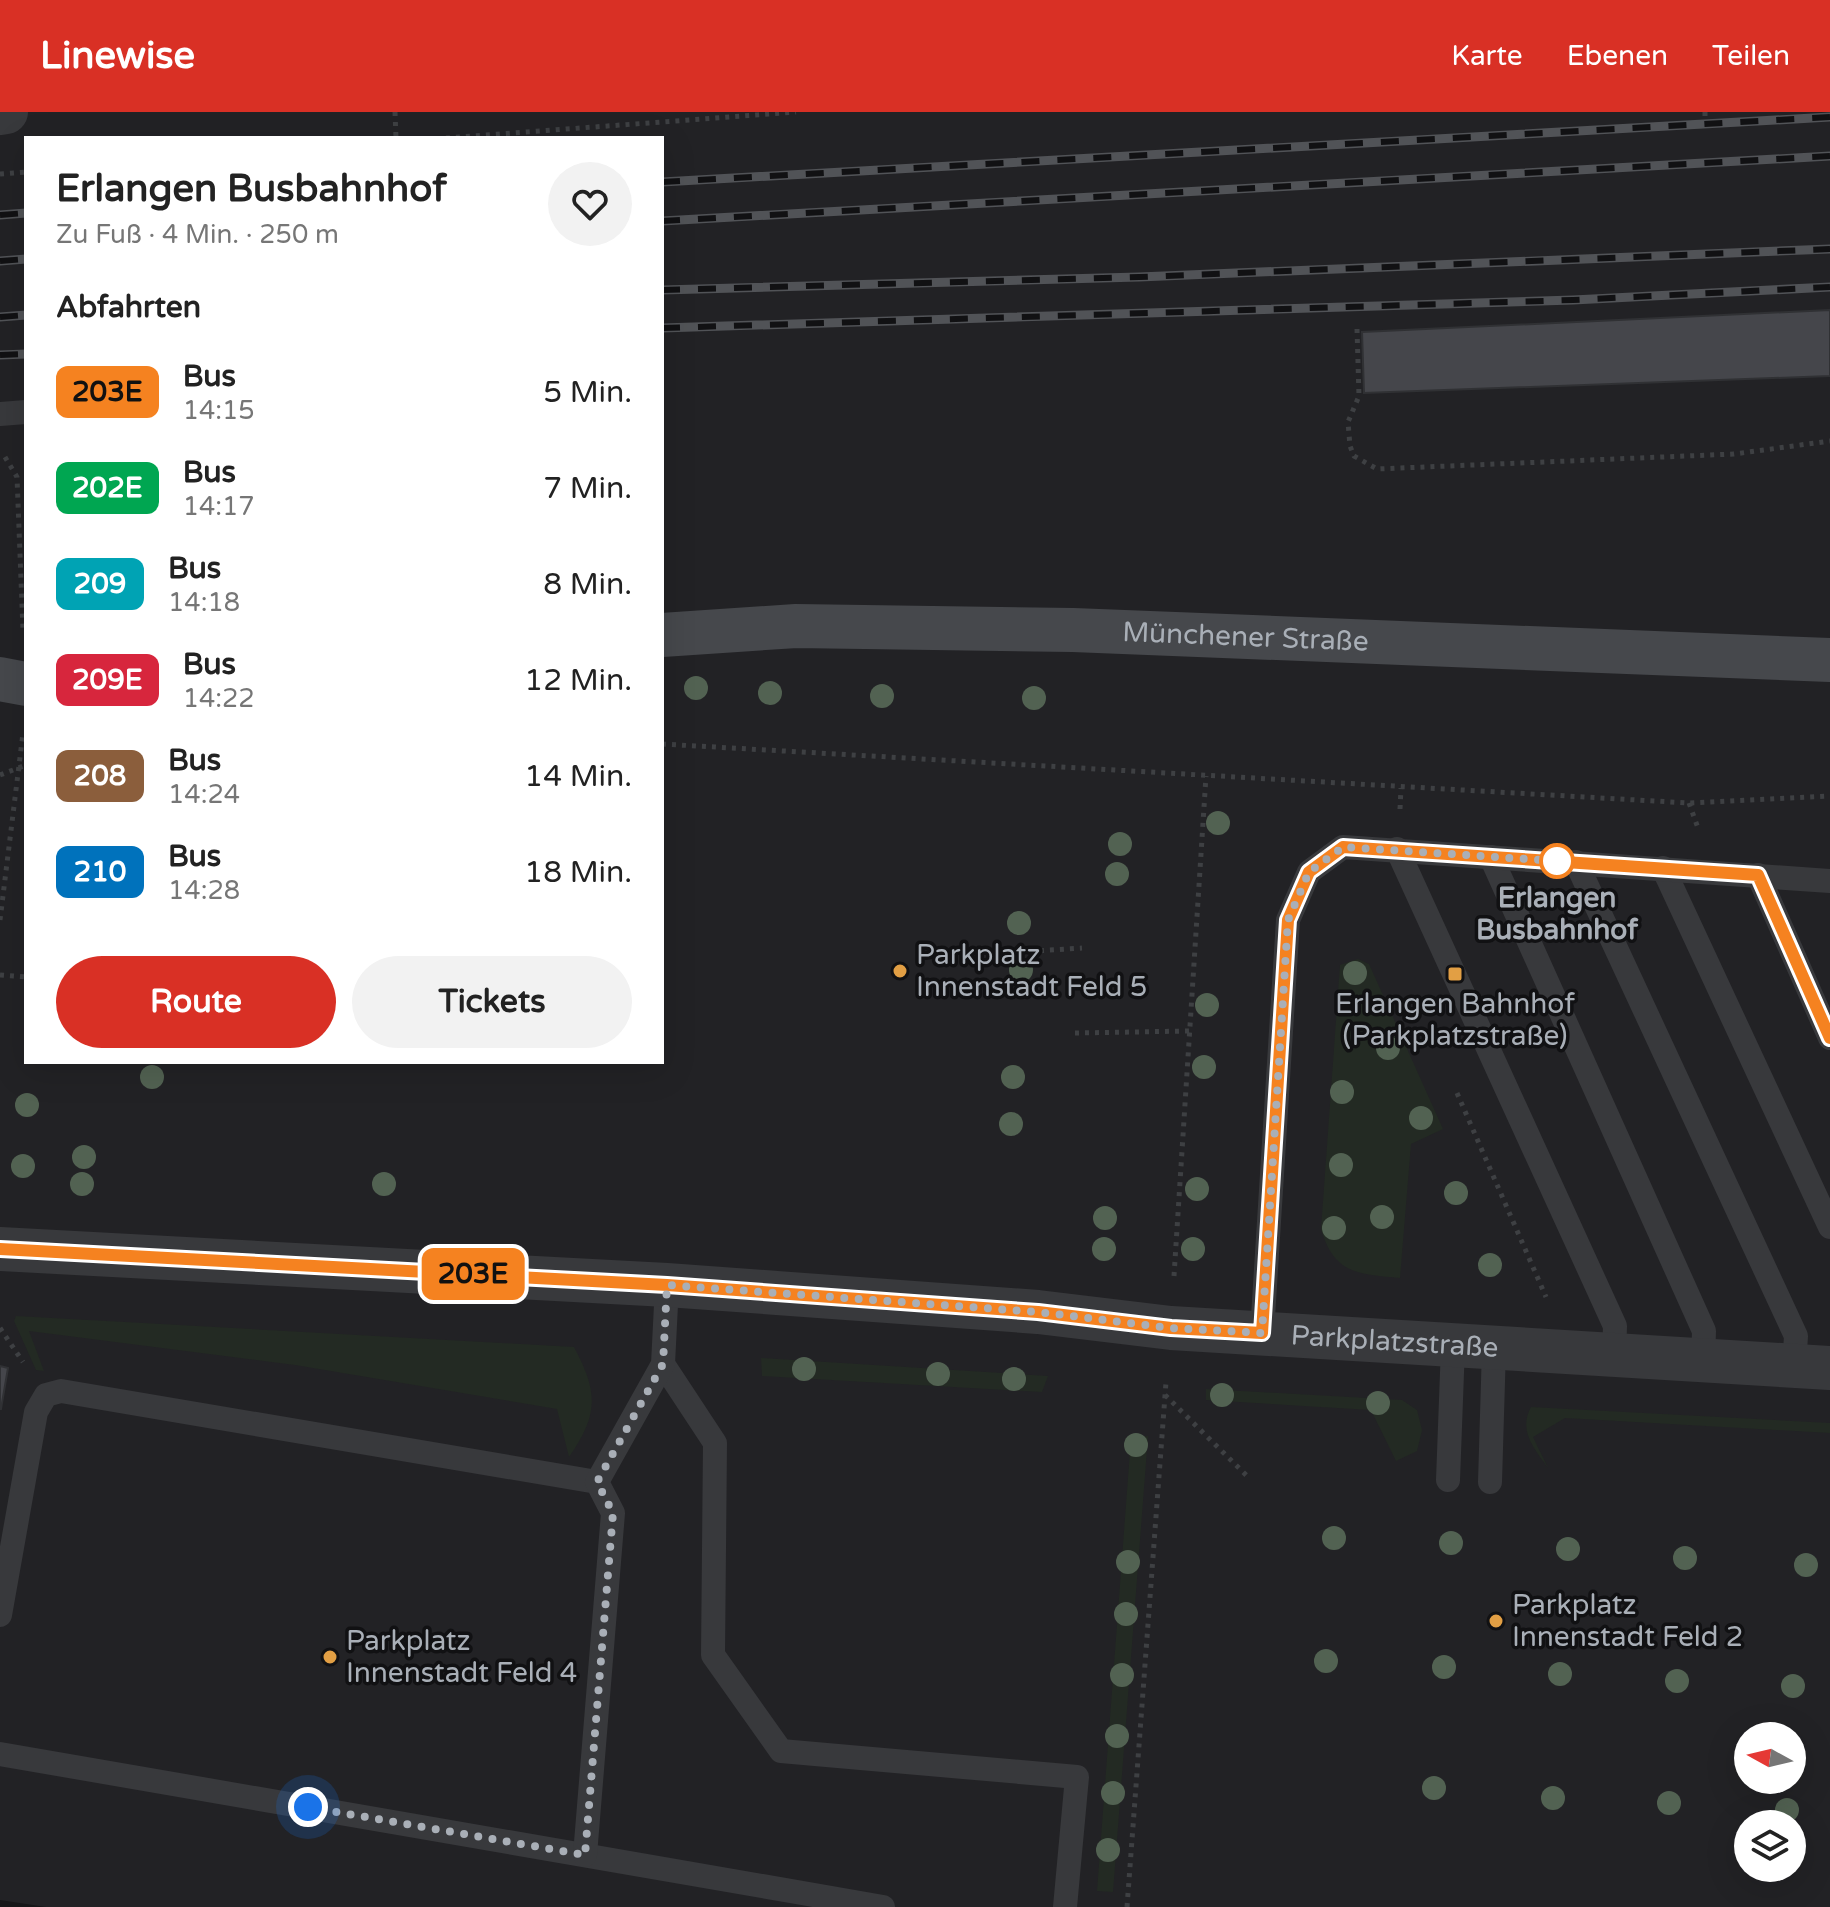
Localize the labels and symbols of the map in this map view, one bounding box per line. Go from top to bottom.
street label: Münchener Straße [1122,615,1369,659]
marker: Erlangen Busbahnhof [1540,844,1574,878]
place label: Erlangen Busbahnhof [1476,881,1639,947]
place label: Parkplatz Innenstadt Feld 5 [916,938,1147,1004]
marker: Parkplatz Innenstadt Feld 5 [891,962,909,980]
marker: Erlangen Bahnhof (Parkplatzstraße) [1446,965,1464,983]
place label: Erlangen Bahnhof (Parkplatzstraße) [1335,987,1575,1053]
line badge: 203E [417,1248,529,1300]
street label: Parkplatzstraße [1290,1318,1500,1365]
place label: Parkplatz Innenstadt Feld 2 [1512,1588,1743,1654]
marker: Parkplatz Innenstadt Feld 2 [1487,1612,1505,1630]
place label: Parkplatz Innenstadt Feld 4 [346,1624,577,1690]
marker: Parkplatz Innenstadt Feld 4 [321,1648,339,1666]
north arrow [1734,1722,1806,1794]
your location [288,1787,328,1827]

